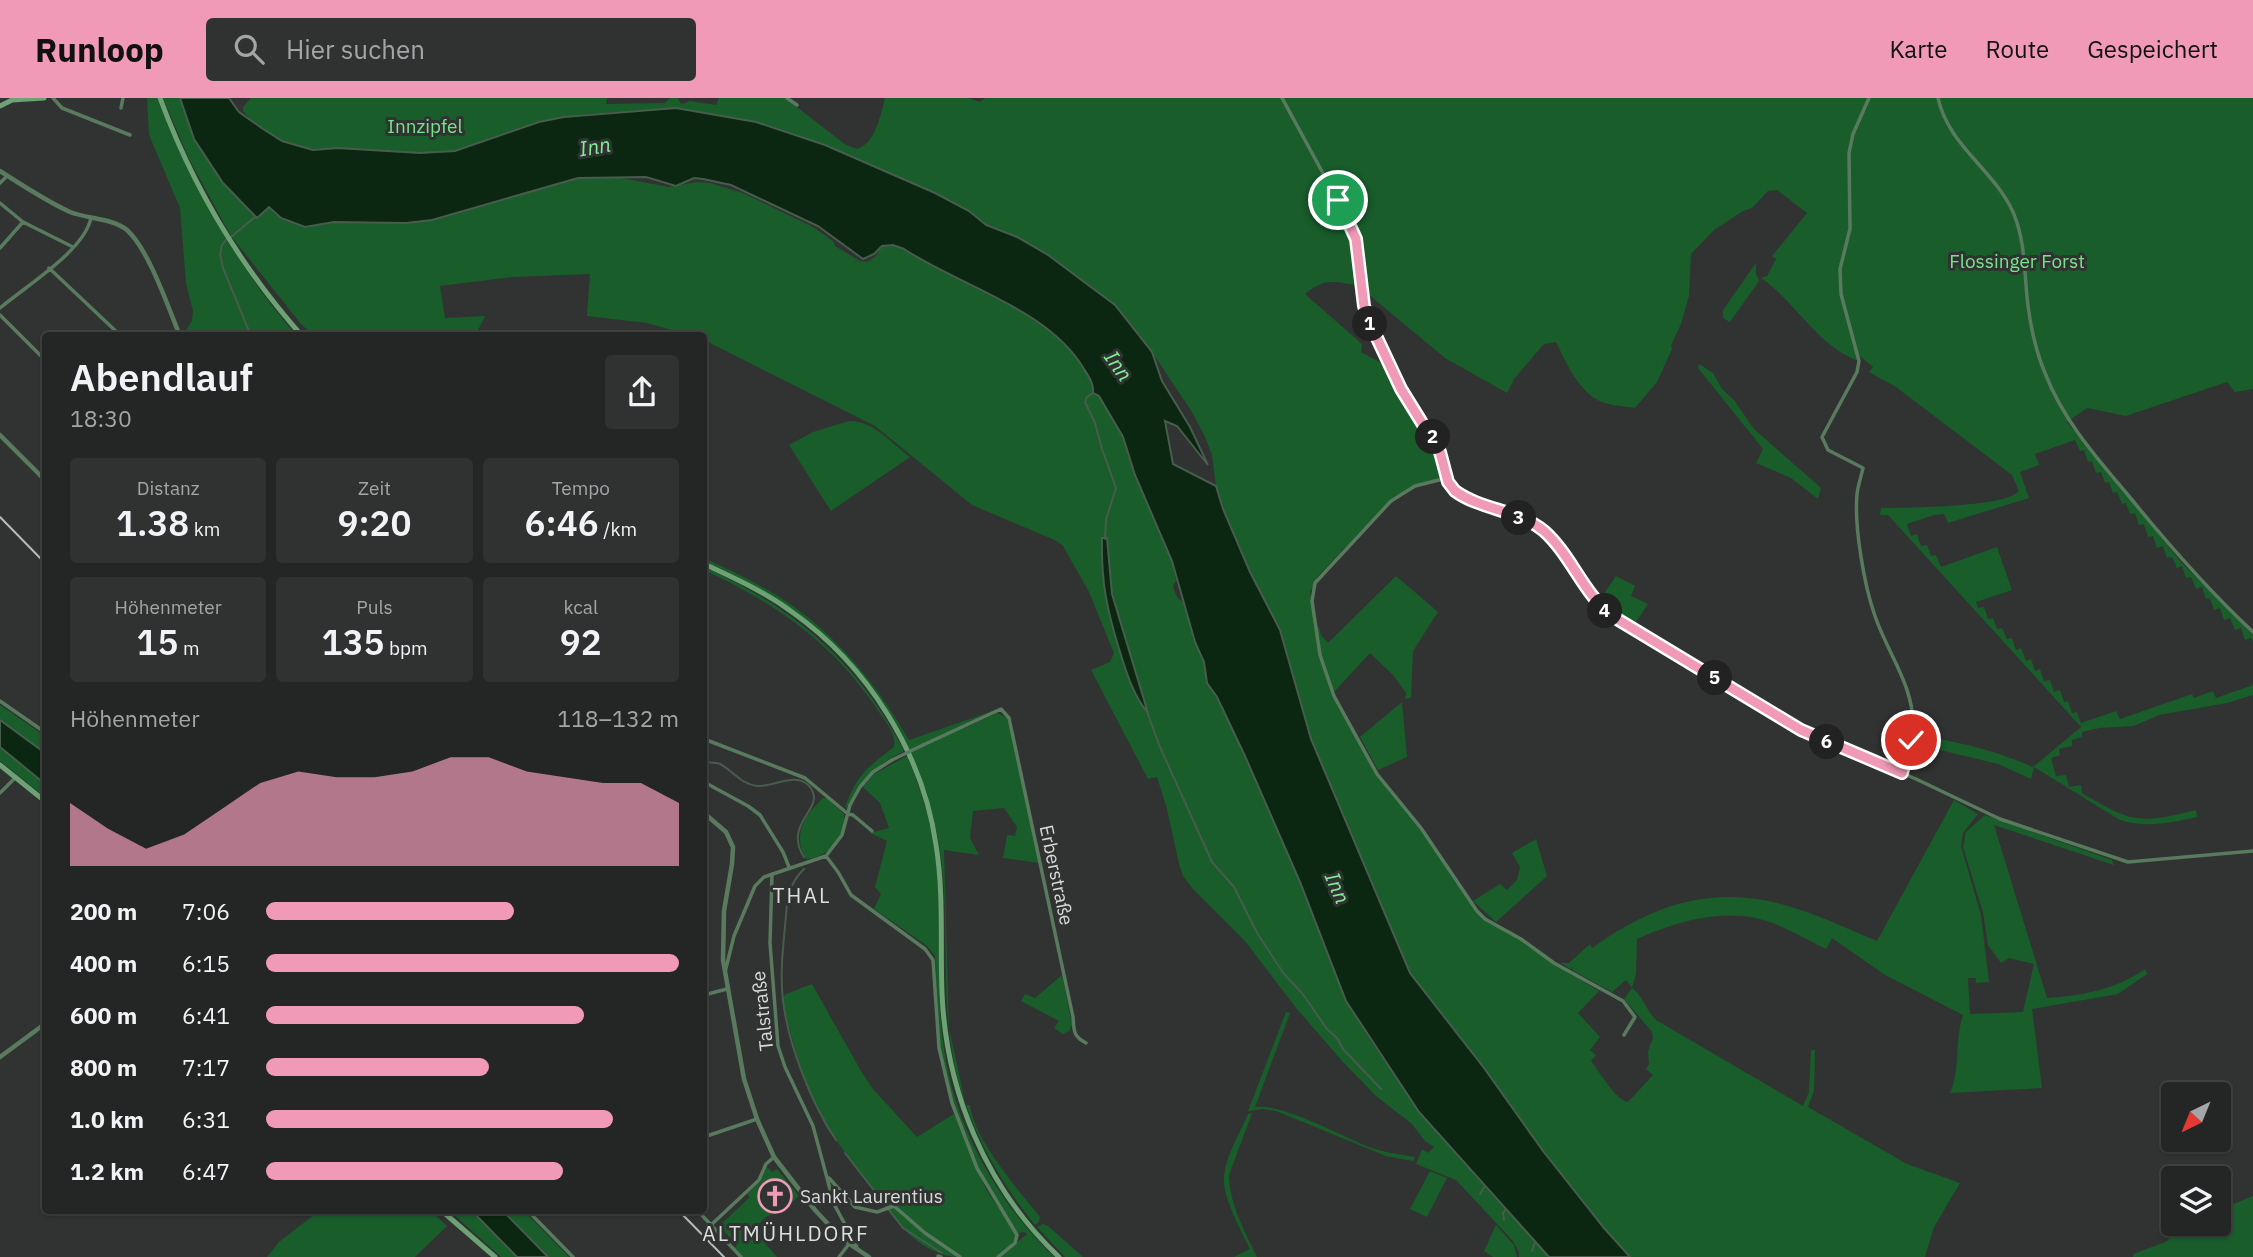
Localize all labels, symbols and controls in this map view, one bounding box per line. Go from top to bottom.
search box [206,18,696,81]
text: Runloop [35,28,164,71]
icon: search [230,30,268,68]
text: Hier suchen [286,32,425,66]
text: Karte [1889,33,1948,65]
text: Route [1986,33,2049,65]
text: Gespeichert [2087,33,2218,65]
park label: Innzipfel [387,114,463,138]
water label: Inn [577,130,613,162]
pin [1308,170,1368,230]
icon: arrive [1319,181,1357,219]
park label: Flossinger Forst [1949,249,2085,273]
pin: 1 [1352,306,1388,342]
text: 1 [1364,311,1375,335]
water label: Inn [1098,344,1139,387]
text: Abendlauf [70,352,253,401]
button: share [605,355,679,429]
text: 18:30 [70,403,132,433]
pin: 2 [1416,420,1450,454]
text: 2 [1427,424,1438,448]
text: Distanz [137,476,200,500]
text: Zeit [358,476,391,500]
text: Tempo [552,476,610,500]
text: 1.38 [116,500,189,546]
text: 9:20 [337,500,412,546]
text: 6:46 [525,500,599,546]
pin: 3 [1502,500,1536,536]
text: 3 [1513,505,1524,529]
text: km [189,517,220,541]
text: /km [599,517,637,541]
pin: 4 [1588,594,1622,628]
text: Höhenmeter [115,595,222,619]
text: Puls [356,595,393,619]
text: kcal [564,595,598,619]
text: 4 [1599,598,1610,622]
text: 15 [137,619,179,665]
text: 135 [321,619,384,665]
text: 92 [560,619,602,665]
text: m [179,636,200,660]
text: bpm [384,636,428,660]
pin: 5 [1698,660,1732,696]
text: 5 [1709,665,1720,689]
text: Höhenmeter [70,703,200,733]
text: 118–132 m [557,703,679,733]
pin [1881,710,1941,770]
icon: check [1892,721,1930,759]
pin: 6 [1810,724,1844,760]
text: 6 [1821,729,1832,753]
street label: Erberstraße [1035,823,1079,927]
water label: Inn [1319,867,1357,908]
district label: THAL [773,881,831,909]
text: 200 m [70,896,137,926]
text: 7:06 [182,896,230,926]
text: 400 m [70,948,137,978]
text: 6:15 [182,948,230,978]
street label: Talstraße [746,970,778,1052]
text: 600 m [70,1000,137,1030]
text: 6:41 [182,1000,230,1030]
text: 800 m [70,1052,137,1082]
text: 7:17 [182,1052,230,1082]
north arrow [2161,1082,2231,1152]
map controls [2161,1082,2231,1236]
text: 1.0 km [70,1104,144,1134]
text: 6:31 [182,1104,230,1134]
text: 1.2 km [70,1156,144,1186]
text: 6:47 [182,1156,230,1186]
button: layers [2161,1166,2231,1236]
church icon: Sankt Laurentius [756,1177,794,1215]
place label: Sankt Laurentius [800,1184,943,1208]
district label: ALTMÜHLDORF [702,1219,870,1247]

